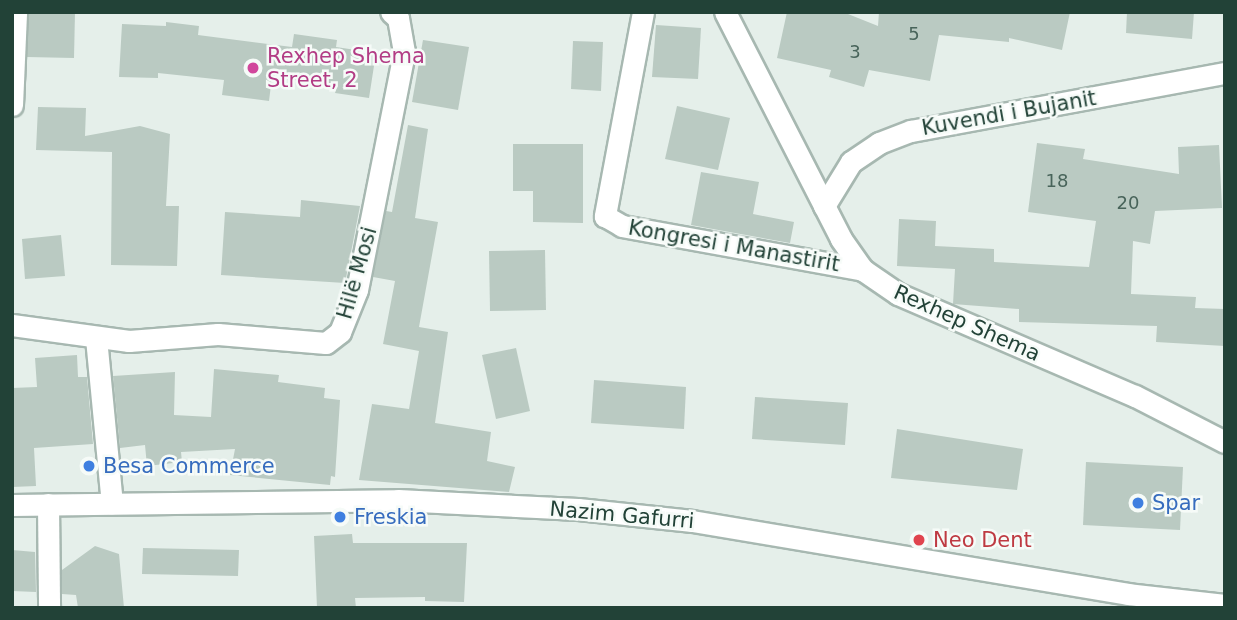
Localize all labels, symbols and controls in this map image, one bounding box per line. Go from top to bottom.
house number: 5 [908,23,920,45]
house number: 3 [849,41,861,63]
place label: Rexhep Shema Street, 2 [267,43,425,93]
marker: Rexhep Shema Street, 2 [245,60,261,76]
street label: Kuvendi i Bujanit [920,85,1098,141]
house number: 18 [1046,170,1068,192]
house number: 20 [1117,192,1139,214]
street label: Kongresi i Manastirit [626,215,842,277]
street label: Hilë Mosi [332,224,382,322]
street label: Rexhep Shema [890,279,1044,367]
place label: Besa Commerce [103,453,275,479]
marker: Besa Commerce [81,458,97,474]
place label: Spar [1152,490,1200,516]
marker: Spar [1130,495,1146,511]
street label: Nazim Gafurri [549,496,695,534]
place label: Freskia [354,504,427,530]
marker: Freskia [332,509,348,525]
place label: Neo Dent [933,527,1032,553]
marker: Neo Dent [911,532,927,548]

